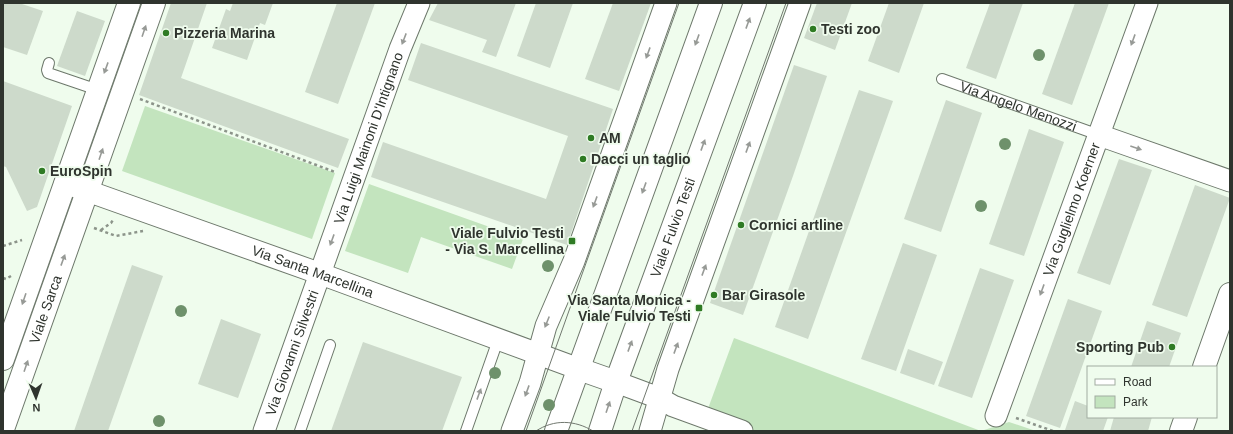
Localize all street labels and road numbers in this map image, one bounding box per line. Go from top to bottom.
street label: Via Luigi Mainoni D'Intignano [330,50,406,226]
street label: Via Angelo Menozzi [958,78,1079,134]
street label: Via Guglielmo Koerner [1040,140,1103,278]
street label: Viale Fulvio Testi [647,176,698,280]
street label: Via Santa Marcellina [250,242,376,301]
street label: Viale Sarca [26,273,65,346]
street label: Via Giovanni Silvestri [262,288,322,418]

